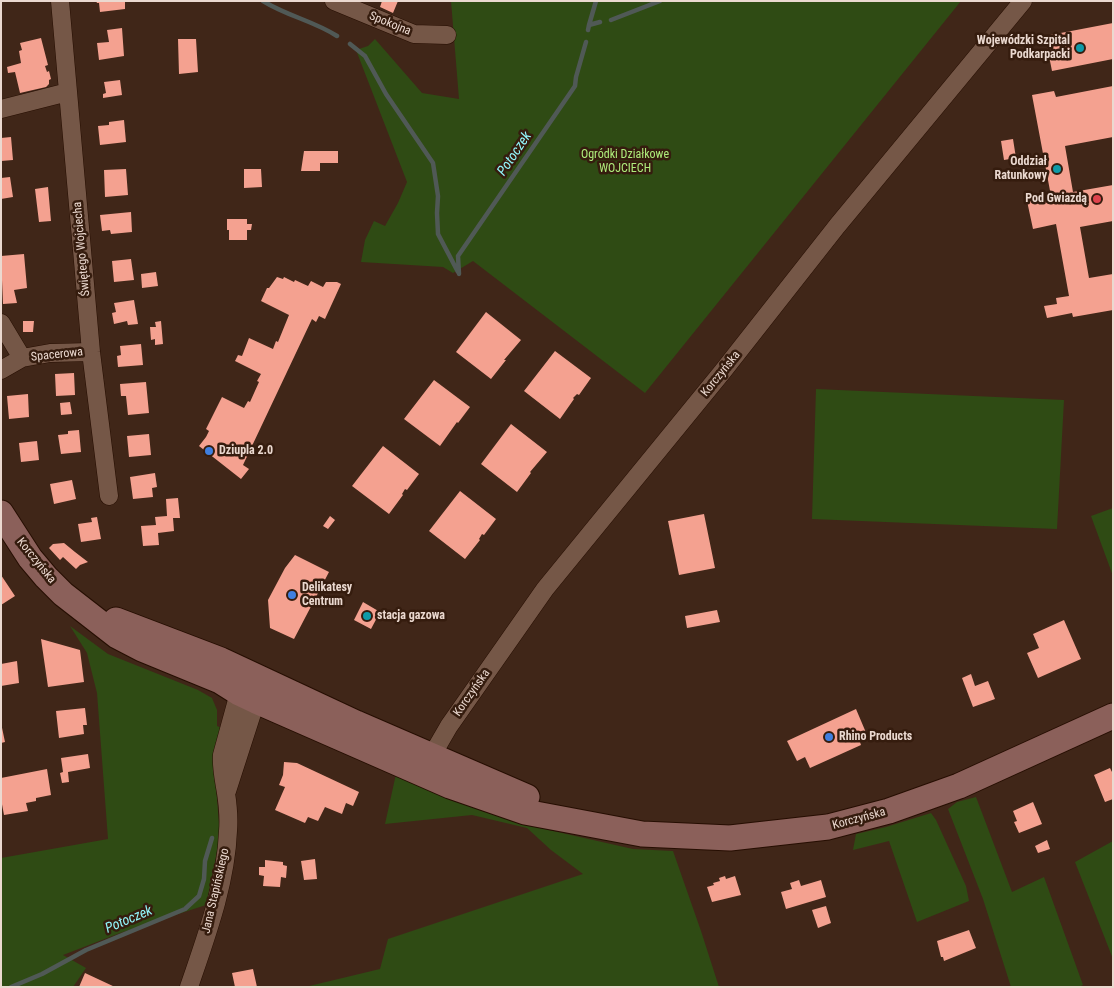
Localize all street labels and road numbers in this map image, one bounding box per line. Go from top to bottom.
street label: Spokojna [367,9,413,39]
street label: Świętego Wojciecha [71,201,93,297]
street label: Spacerowa [30,345,84,365]
street label: Korczyńska [698,348,744,400]
street label: Korczyńska [13,535,59,587]
street label: Korczyńska [451,667,493,719]
street label: Korczyńska [831,805,887,833]
street label: Jana Stapińskiego [199,847,233,935]

